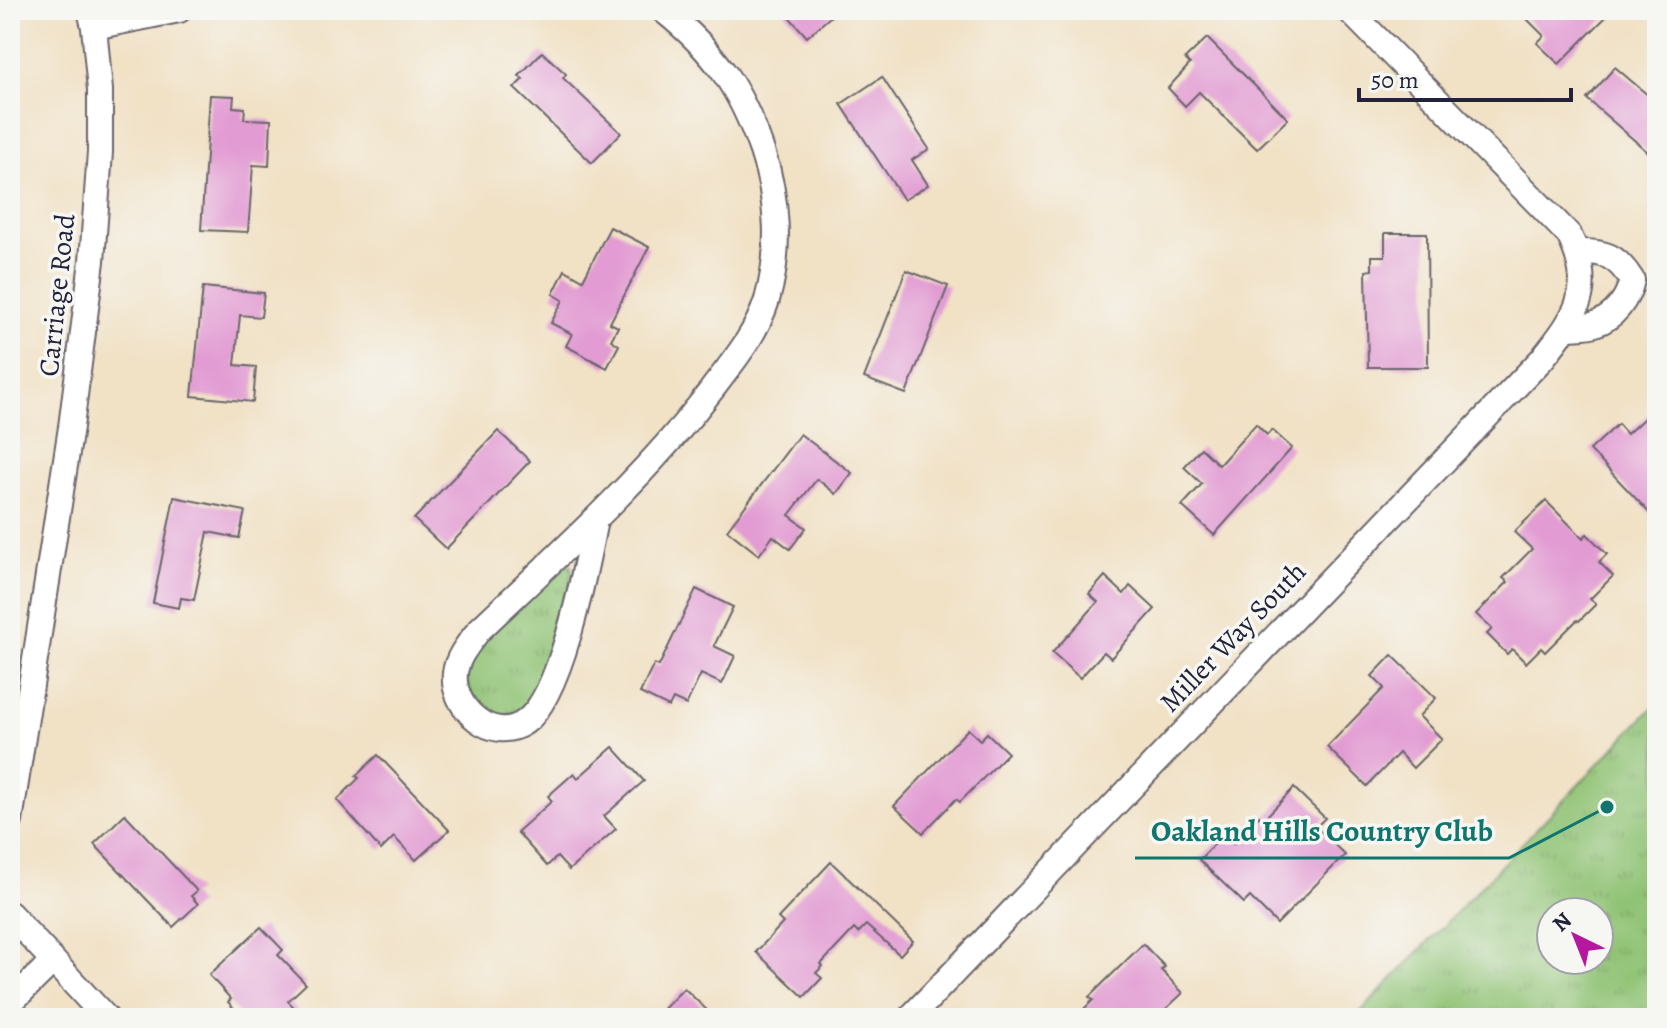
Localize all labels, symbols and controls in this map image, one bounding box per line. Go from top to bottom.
scale bar [1359,52,1571,102]
text: 50 m [1371,64,1419,96]
street label: Carriage Road [30,211,85,378]
street label: Miller Way South [1151,553,1315,721]
callout: Oakland Hills Country Club [1135,804,1509,858]
text: Oakland Hills Country Club [1151,811,1493,851]
north arrow [1535,896,1615,976]
text: N [1546,906,1578,939]

